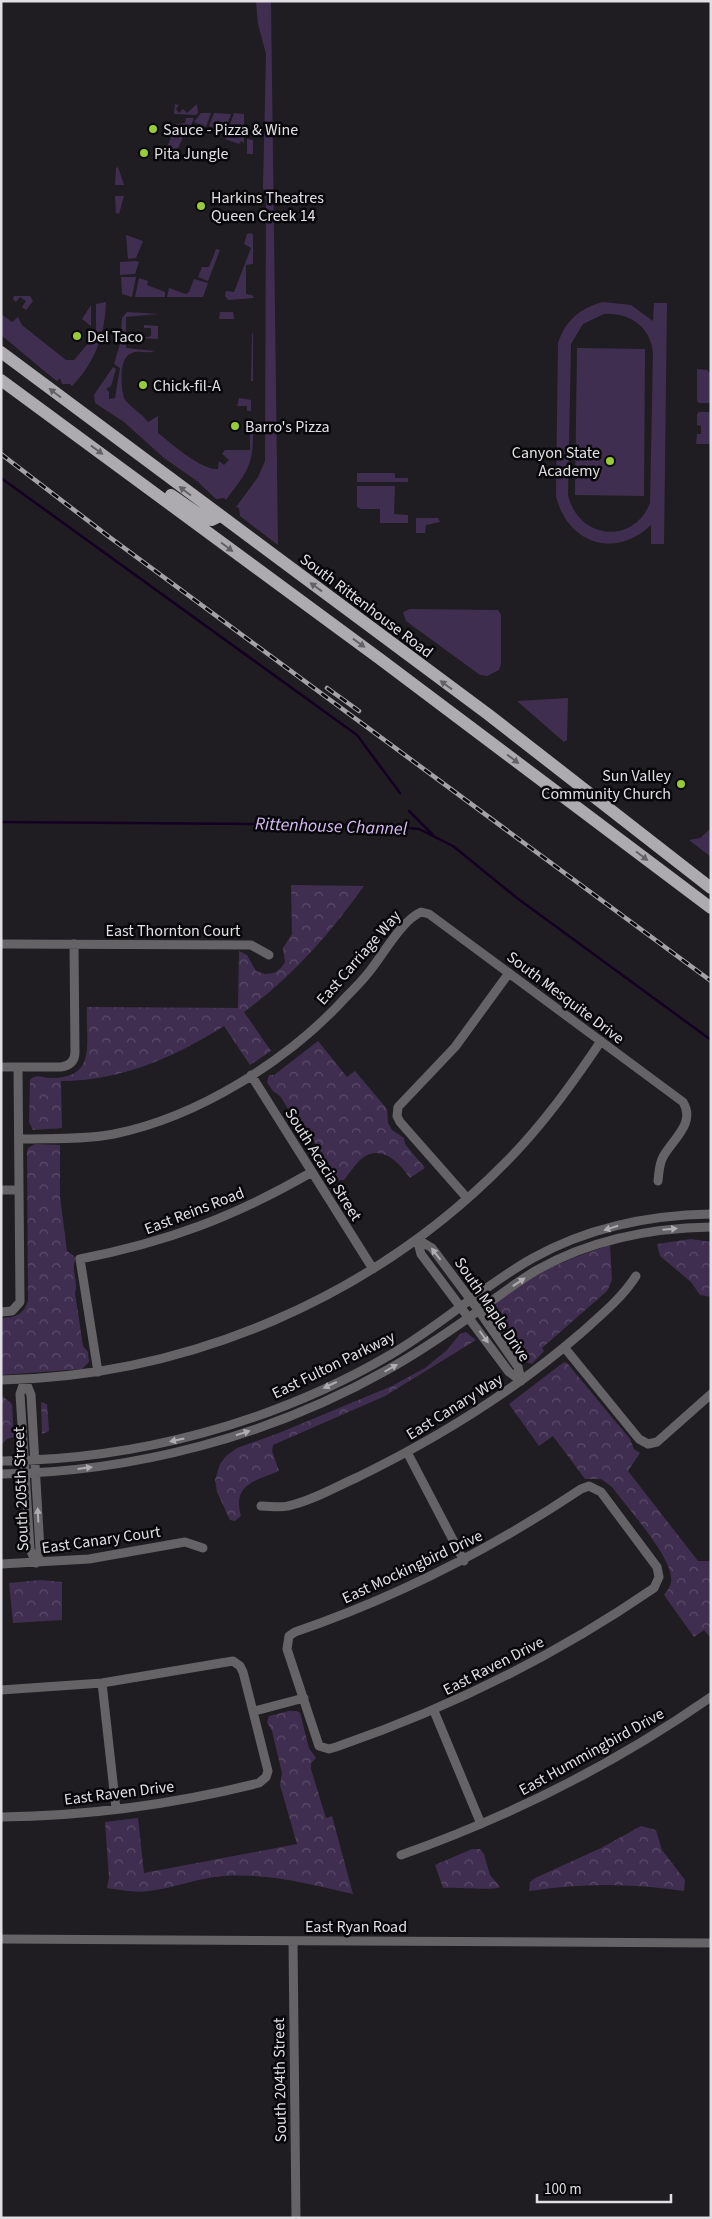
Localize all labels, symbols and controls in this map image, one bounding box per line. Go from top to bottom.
place label: Sauce - Pizza & Wine [163,119,298,141]
marker: Sauce - Pizza & Wine [147,123,159,135]
place label: Pita Jungle [154,143,229,165]
marker: Pita Jungle [138,147,150,159]
place label: Harkins Theatres Queen Creek 14 [211,187,324,227]
marker: Harkins Theatres Queen Creek 14 [195,200,207,212]
place label: Del Taco [87,326,143,348]
marker: Del Taco [71,330,83,342]
place label: Chick-fil-A [153,375,221,397]
marker: Chick-fil-A [137,379,149,391]
one-way arrow [48,388,62,398]
place label: Barro's Pizza [245,416,330,438]
marker: Barro's Pizza [229,420,241,432]
place label: Canyon State Academy [512,442,601,482]
one-way arrow [90,445,103,456]
marker: Canyon State Academy [604,455,616,467]
one-way arrow [179,485,192,496]
one-way arrow [220,542,234,552]
street label: South Rittenhouse Road [295,548,438,663]
one-way arrow [309,582,323,592]
one-way arrow [352,638,365,648]
one-way arrow [439,680,453,690]
one-way arrow [506,753,519,764]
place label: Sun Valley Community Church [541,765,672,805]
marker: Sun Valley Community Church [675,778,687,790]
water label: Rittenhouse Channel [254,811,408,842]
one-way arrow [635,851,648,862]
street label: East Carriage Way [312,905,406,1010]
street label: East Thornton Court [105,920,241,942]
street label: South Mesquite Drive [502,946,629,1049]
street label: South Acacia Street [279,1104,367,1226]
street label: East Reins Road [141,1182,247,1240]
one-way arrow [603,1224,618,1232]
one-way arrow [663,1225,679,1233]
one-way arrow [431,1248,442,1261]
street label: South Maple Drive [449,1253,535,1366]
one-way arrow [512,1277,525,1287]
street label: East Fulton Parkway [268,1325,399,1404]
one-way arrow [478,1330,489,1343]
one-way arrow [384,1364,399,1372]
street label: East Canary Way [402,1368,507,1445]
one-way arrow [323,1382,337,1390]
street label: South 205th Street [8,1426,34,1552]
one-way arrow [236,1429,251,1437]
one-way arrow [168,1436,184,1444]
one-way arrow [77,1464,93,1472]
one-way arrow [34,1507,42,1523]
street label: East Canary Court [40,1521,162,1559]
street label: East Mockingbird Drive [339,1525,486,1609]
street label: East Raven Drive [439,1631,548,1701]
street label: East Hummingbird Drive [515,1703,668,1801]
street label: East Raven Drive [63,1775,175,1811]
street label: East Ryan Road [305,1916,407,1938]
street label: South 204th Street [268,2017,292,2142]
scale bar [537,2172,671,2204]
text: 100 m [544,2179,582,2200]

